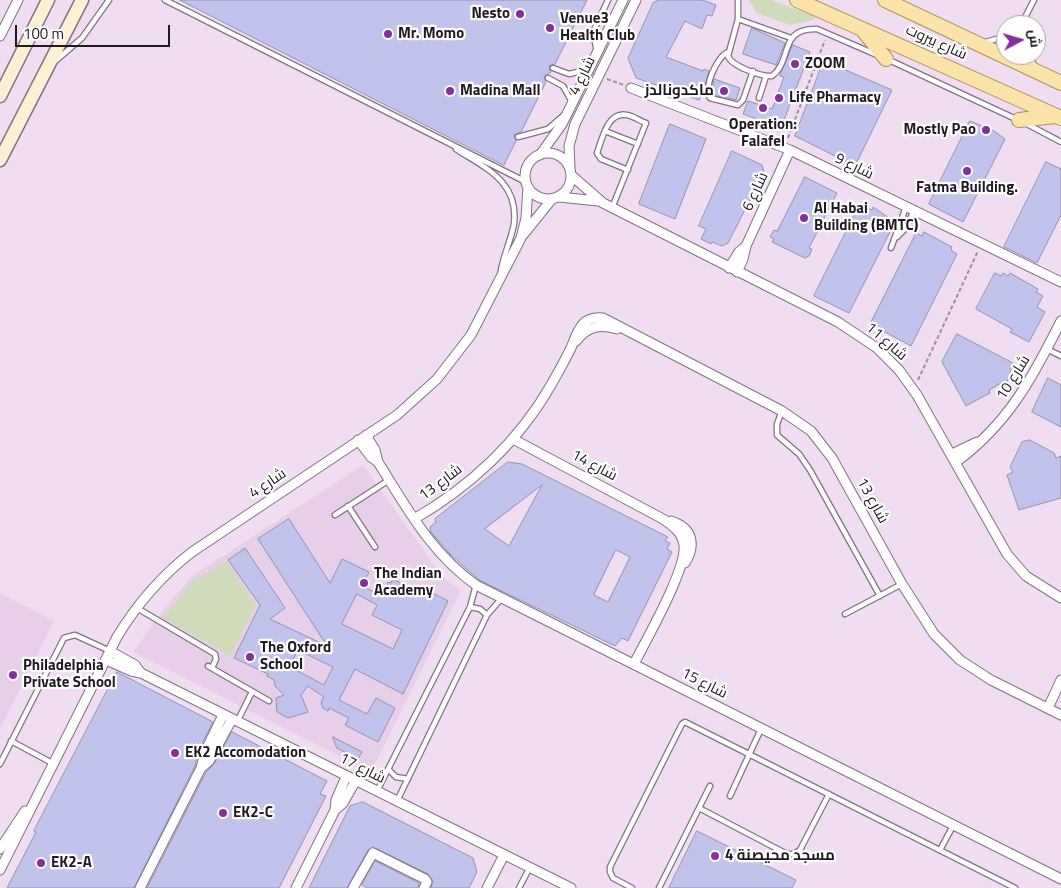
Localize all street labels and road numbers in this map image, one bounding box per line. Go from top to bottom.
street label: شارع بيروت [903,21,969,65]
street label: شارع 4 [566,54,600,98]
street label: شارع 9 [832,150,876,184]
street label: شارع 6 [739,170,773,214]
street label: شارع 11 [862,319,910,365]
street label: شارع 10 [993,352,1035,404]
street label: شارع 14 [568,447,620,485]
street label: شارع 13 [416,461,466,505]
street label: شارع 4 [246,465,290,503]
street label: شارع 13 [852,475,892,527]
street label: شارع 15 [678,665,730,703]
street label: شارع 17 [336,750,388,788]

